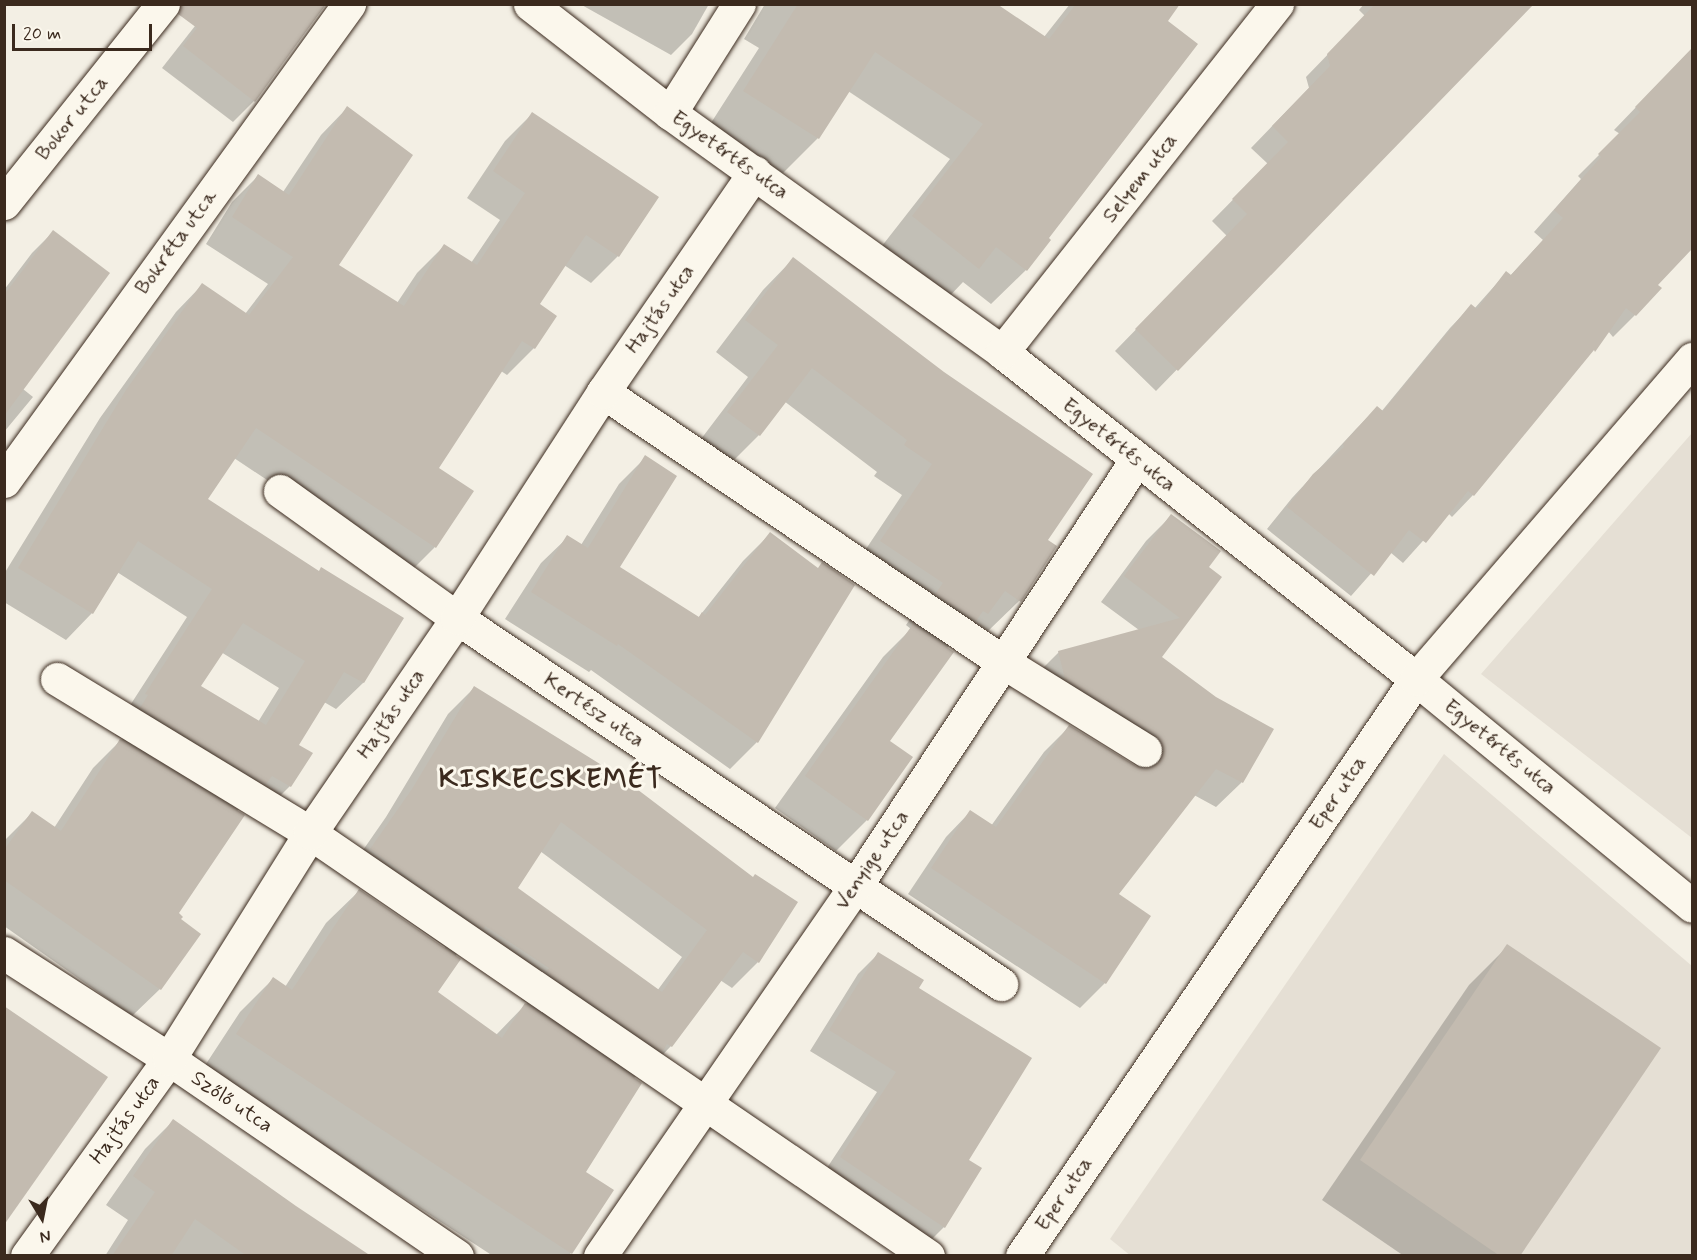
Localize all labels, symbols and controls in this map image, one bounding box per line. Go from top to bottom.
scale bar [15,12,154,50]
text: 20 m [23,22,61,46]
street label: Bokor utca [31,71,113,165]
street label: Egyetértés utca [664,104,796,206]
street label: Selyem utca [1096,127,1184,229]
street label: Bokréta utca [130,185,222,299]
street label: Hajtás utca [618,257,702,361]
street label: Egyetértés utca [1055,391,1183,499]
street label: Hajtás utca [350,662,432,766]
street label: Kertész utca [537,666,651,754]
street label: Egyetértés utca [1436,692,1564,802]
street label: Eper utca [1303,750,1373,836]
district label: KISKECSKEMÉT [441,764,661,796]
street label: Venyige utca [829,805,915,915]
street label: Szőlő utca [186,1065,278,1139]
street label: Hajtás utca [83,1068,167,1172]
street label: Eper utca [1029,1151,1099,1237]
north arrow [12,1188,72,1248]
text: N [38,1225,52,1247]

